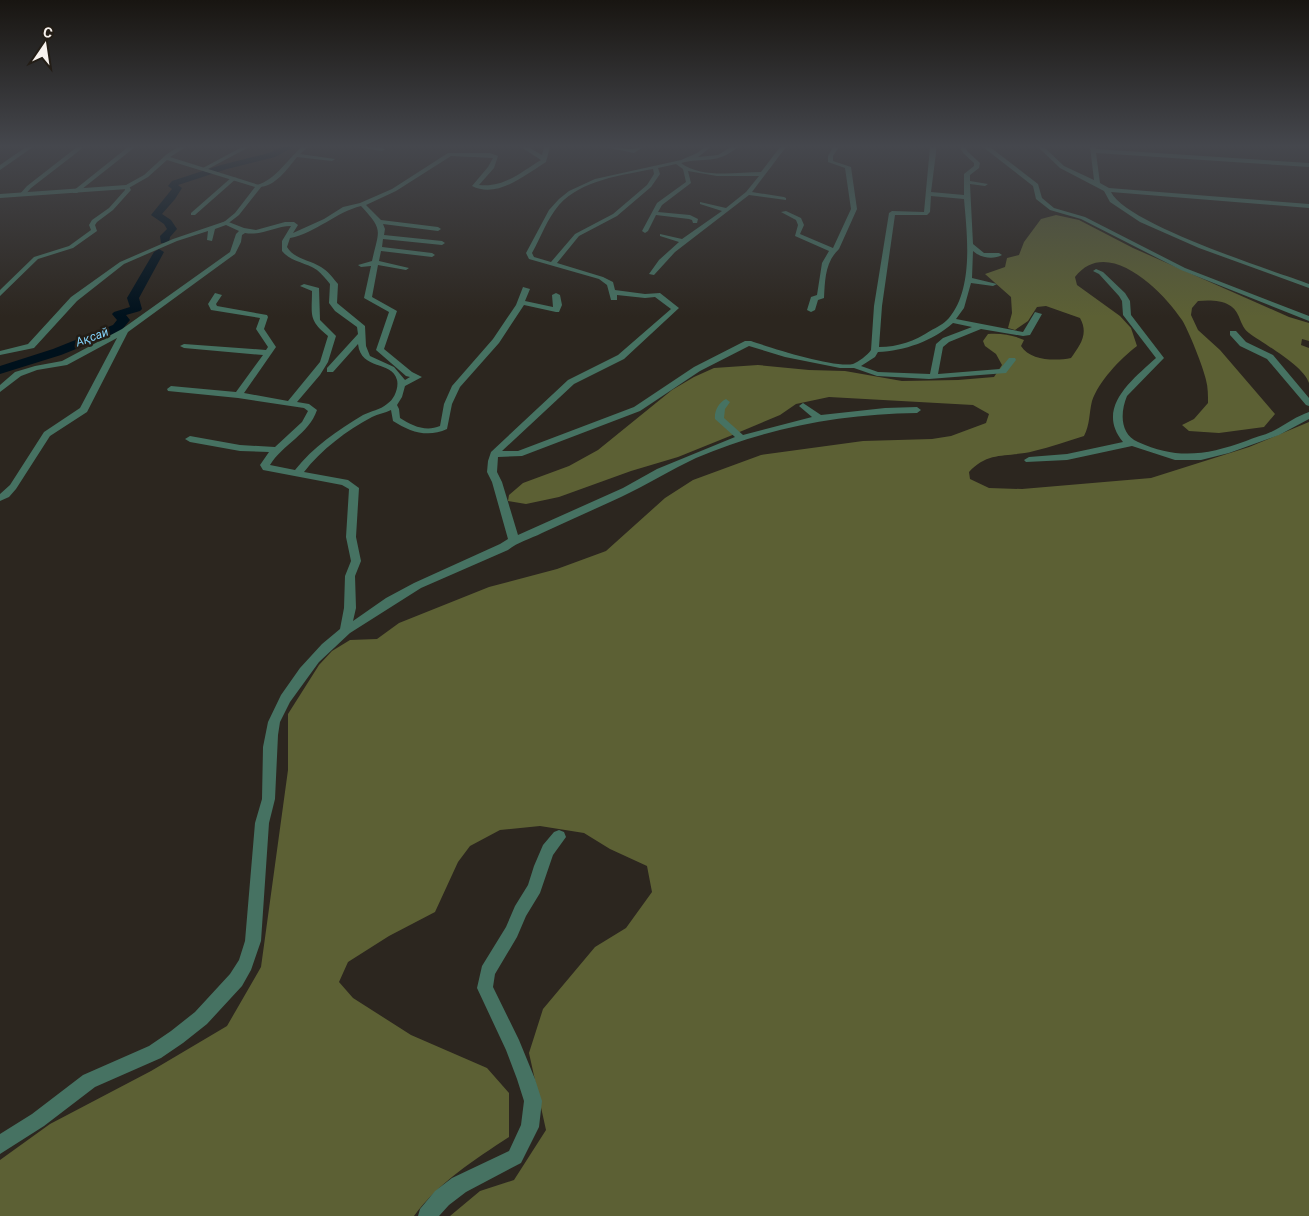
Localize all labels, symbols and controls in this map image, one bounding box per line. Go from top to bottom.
north arrow [20,20,70,70]
text: С [42,24,54,41]
water label: Ақсай [73,325,110,350]

